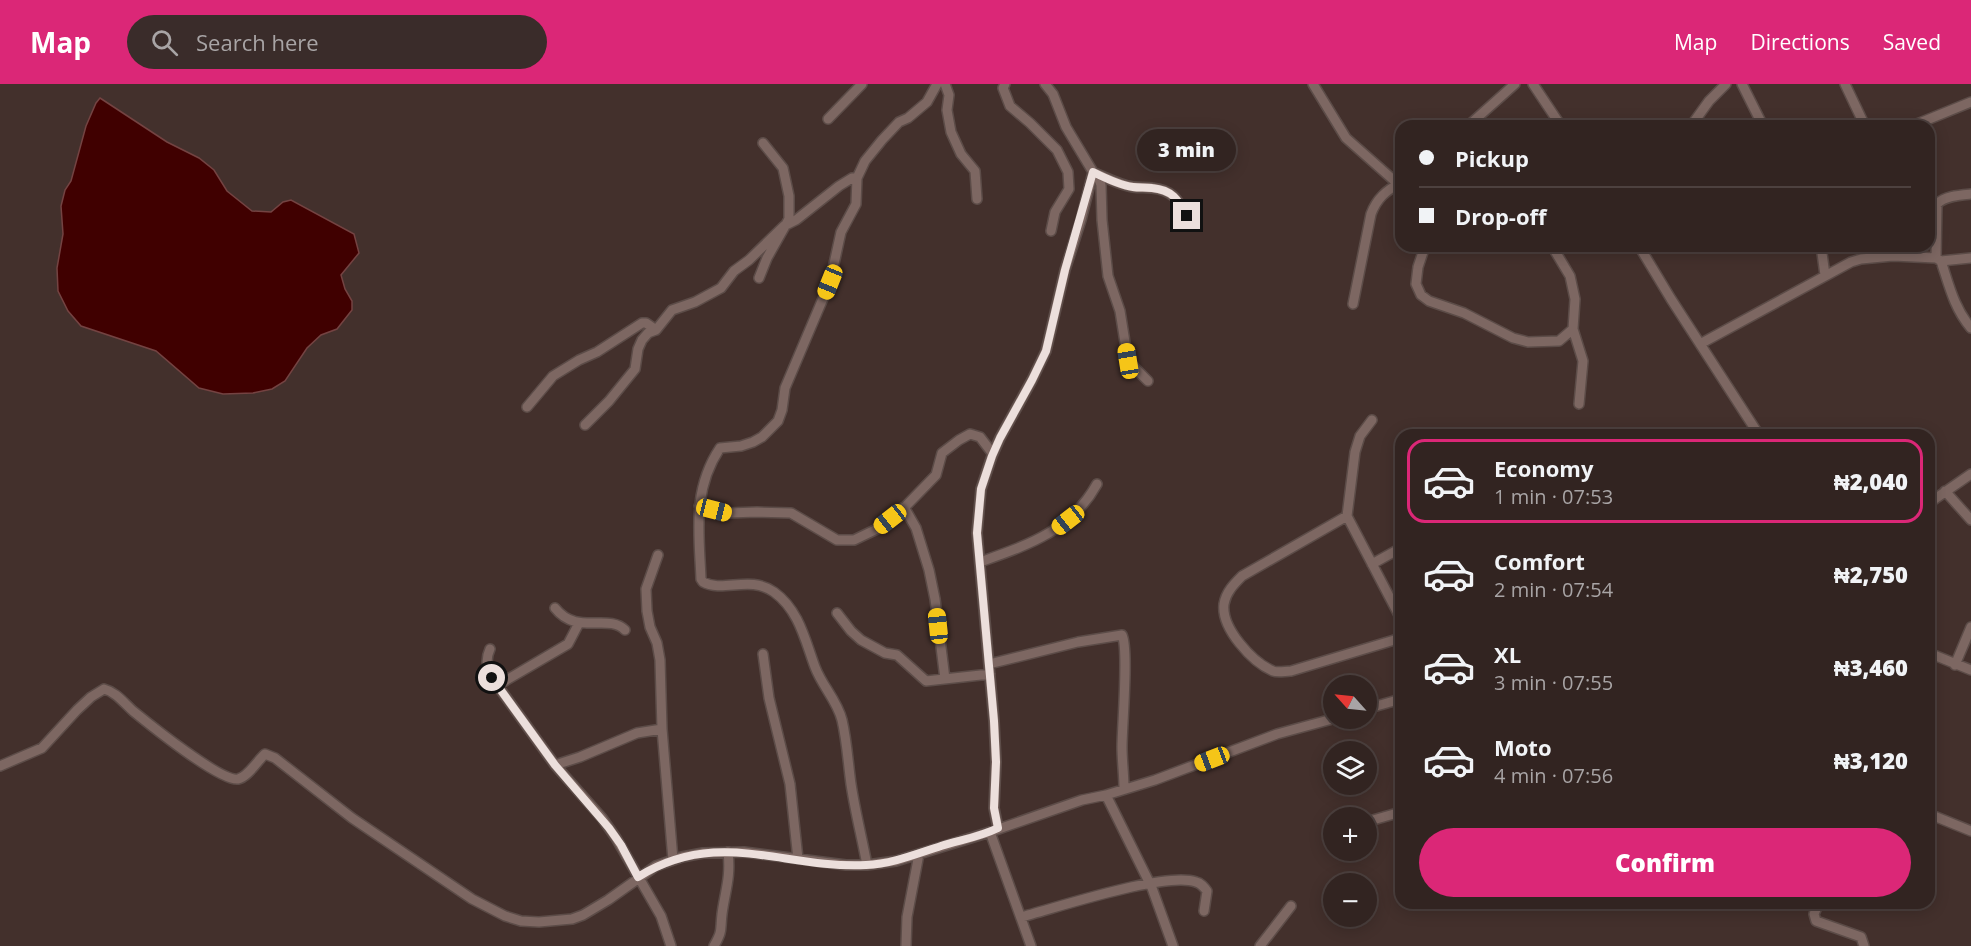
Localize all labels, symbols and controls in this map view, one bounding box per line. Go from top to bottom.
search box [127,15,547,69]
text: Map [30,23,91,61]
icon: search [148,26,181,59]
text: Search here [196,27,319,57]
text: Map [1674,28,1717,56]
text: Directions [1750,28,1850,56]
text: Saved [1883,28,1941,56]
callout: 3 min [1138,129,1236,171]
text: 3 min [1158,136,1215,163]
text: Pickup [1455,143,1529,173]
text: Drop-off [1455,201,1547,231]
route end [1173,202,1200,229]
car [815,262,845,302]
car [1116,342,1140,380]
text: Economy [1494,453,1593,483]
icon: car [1422,454,1476,508]
text: ₦2,040 [1834,466,1908,496]
text: 1 min · 07:53 [1494,483,1613,510]
car [694,497,734,523]
car [870,501,910,537]
car [1048,502,1088,538]
text: Comfort [1494,546,1585,576]
icon: car [1422,547,1476,601]
text: ₦2,750 [1834,559,1908,589]
text: 2 min · 07:54 [1494,576,1613,603]
car [927,607,949,645]
text: XL [1494,639,1521,669]
icon: car [1422,640,1476,694]
text: ₦3,460 [1834,652,1908,682]
route start [478,664,505,691]
text: 3 min · 07:55 [1494,669,1613,696]
north arrow [1323,675,1377,729]
map controls [1323,675,1377,927]
text: Moto [1494,732,1552,762]
icon: car [1422,733,1476,787]
button: layers [1323,741,1377,795]
car [1192,744,1232,774]
text: ₦3,120 [1834,745,1908,775]
text: 4 min · 07:56 [1494,762,1613,789]
button: + [1323,807,1377,861]
button: Confirm [1419,828,1911,897]
button: − [1323,873,1377,927]

